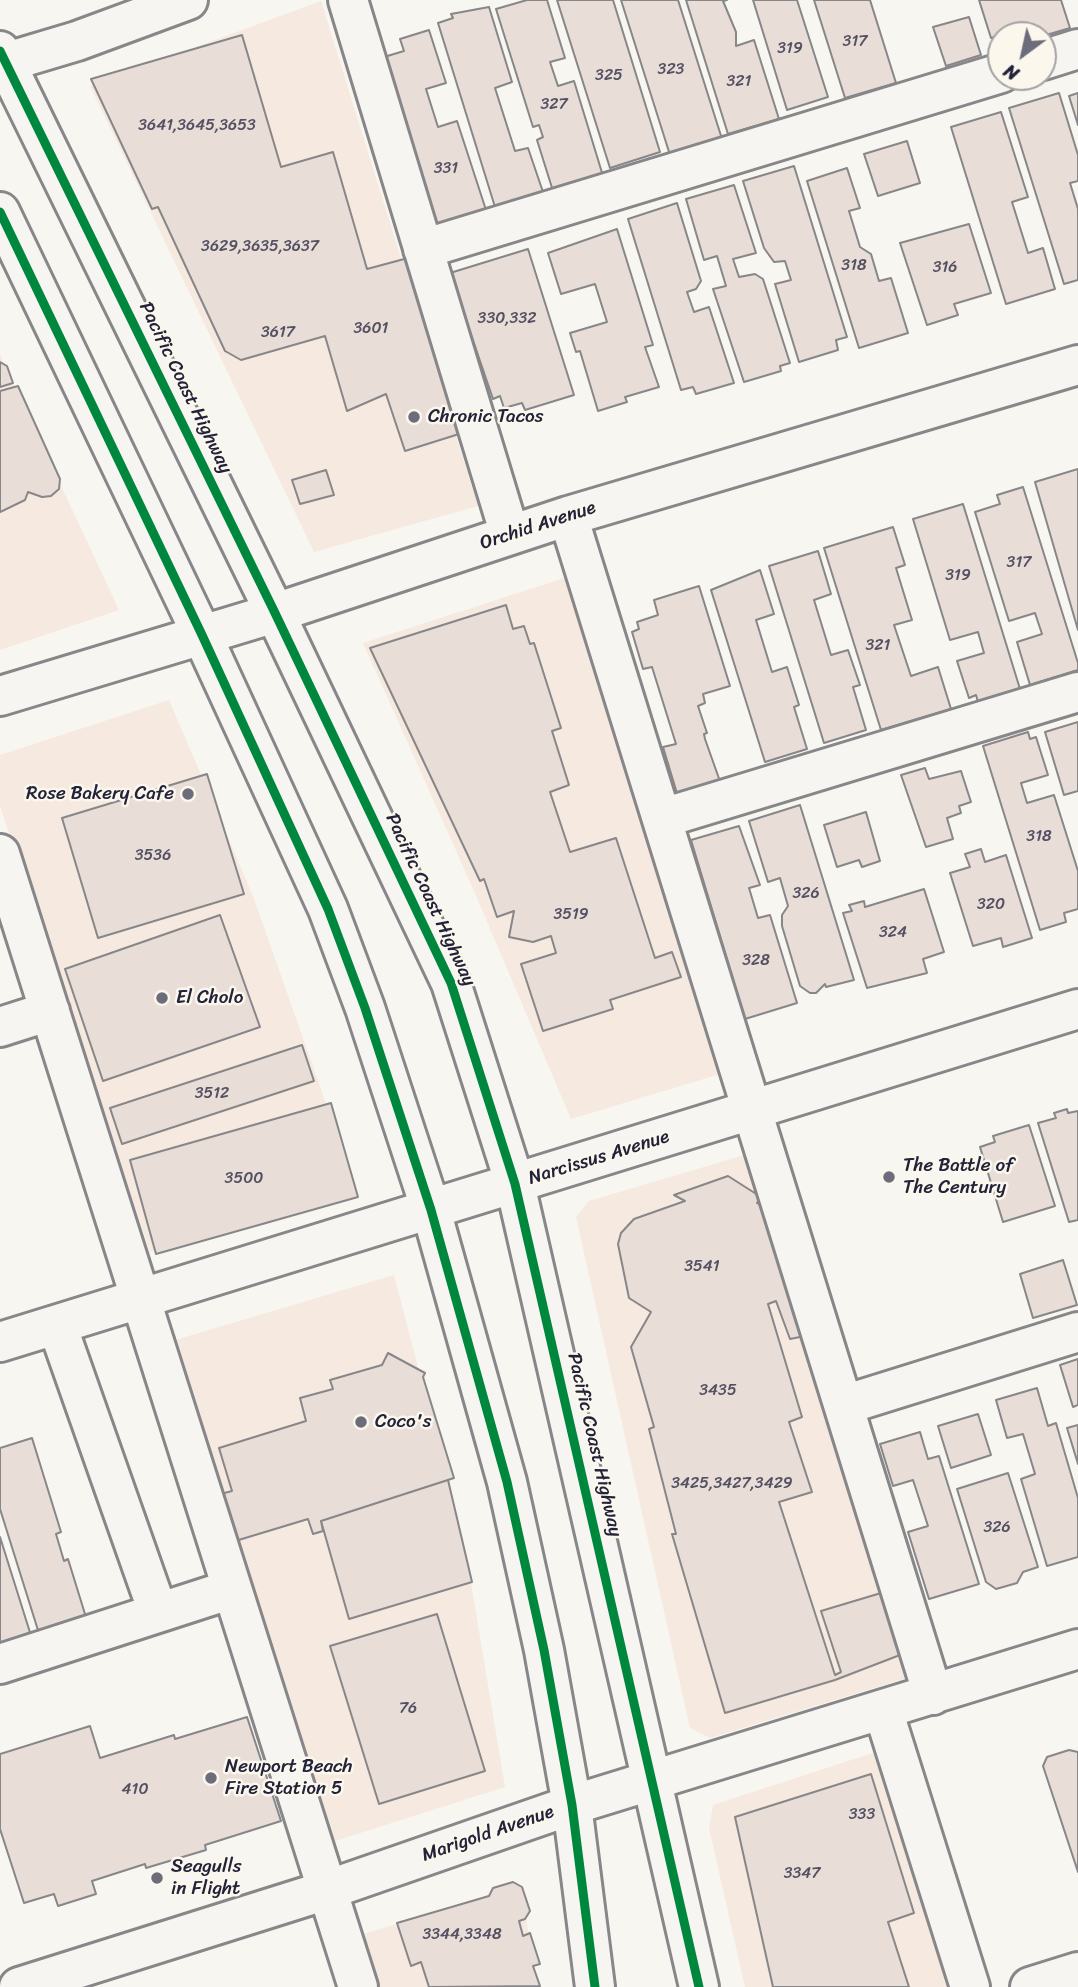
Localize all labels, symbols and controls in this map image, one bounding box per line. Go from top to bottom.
north arrow [987,21,1057,91]
house number: 317 [843,32,867,52]
house number: 319 [777,39,803,59]
text: N [997,55,1026,90]
house number: 323 [658,60,684,80]
house number: 325 [595,66,623,86]
house number: 321 [727,72,751,92]
house number: 327 [540,95,568,115]
house number: 3641,3645,3653 [138,116,256,136]
house number: 331 [434,159,458,179]
house number: 3629,3635,3637 [201,237,319,257]
house number: 318 [841,256,867,276]
house number: 316 [933,258,957,278]
street label: Pacific Coast Highway [134,298,236,478]
house number: 330,332 [478,309,536,329]
house number: 3601 [354,319,388,339]
house number: 3617 [261,323,295,343]
place label: Chronic Tacos [428,406,544,428]
marker: Chronic Tacos [406,409,422,425]
street label: Orchid Avenue [477,497,599,555]
house number: 317 [1007,553,1031,573]
house number: 319 [945,566,971,586]
house number: 321 [866,636,890,656]
place label: Rose Bakery Cafe [26,783,174,805]
marker: Rose Bakery Cafe [180,786,196,802]
street label: Pacific Coast Highway [380,810,480,990]
house number: 318 [1026,827,1052,847]
house number: 3536 [135,846,171,866]
house number: 326 [792,884,820,904]
house number: 320 [977,895,1005,915]
house number: 3519 [553,905,589,925]
house number: 324 [879,923,907,943]
house number: 328 [742,951,770,971]
place label: El Cholo [176,987,243,1009]
marker: El Cholo [154,990,170,1006]
house number: 3512 [195,1084,229,1104]
street label: Narcissus Avenue [526,1126,672,1190]
place label: The Battle of The Century [903,1155,1014,1199]
house number: 3500 [225,1169,263,1189]
marker: The Battle of The Century [881,1169,897,1185]
house number: 3541 [684,1257,720,1277]
street label: Pacific Coast Highway [562,1351,626,1539]
house number: 3435 [699,1381,737,1401]
place label: Coco's [375,1411,432,1433]
marker: Coco's [353,1414,369,1430]
house number: 3425,3427,3429 [671,1474,793,1494]
house number: 326 [983,1518,1011,1538]
house number: 76 [399,1699,417,1719]
place label: Newport Beach Fire Station 5 [225,1756,353,1800]
marker: Newport Beach Fire Station 5 [203,1770,219,1786]
house number: 410 [122,1780,148,1800]
street label: Marigold Avenue [419,1801,557,1867]
house number: 333 [849,1805,875,1825]
place label: Seagulls in Flight [171,1856,242,1900]
house number: 3347 [784,1864,820,1884]
marker: Seagulls in Flight [149,1870,165,1886]
house number: 3344,3348 [422,1925,502,1945]

